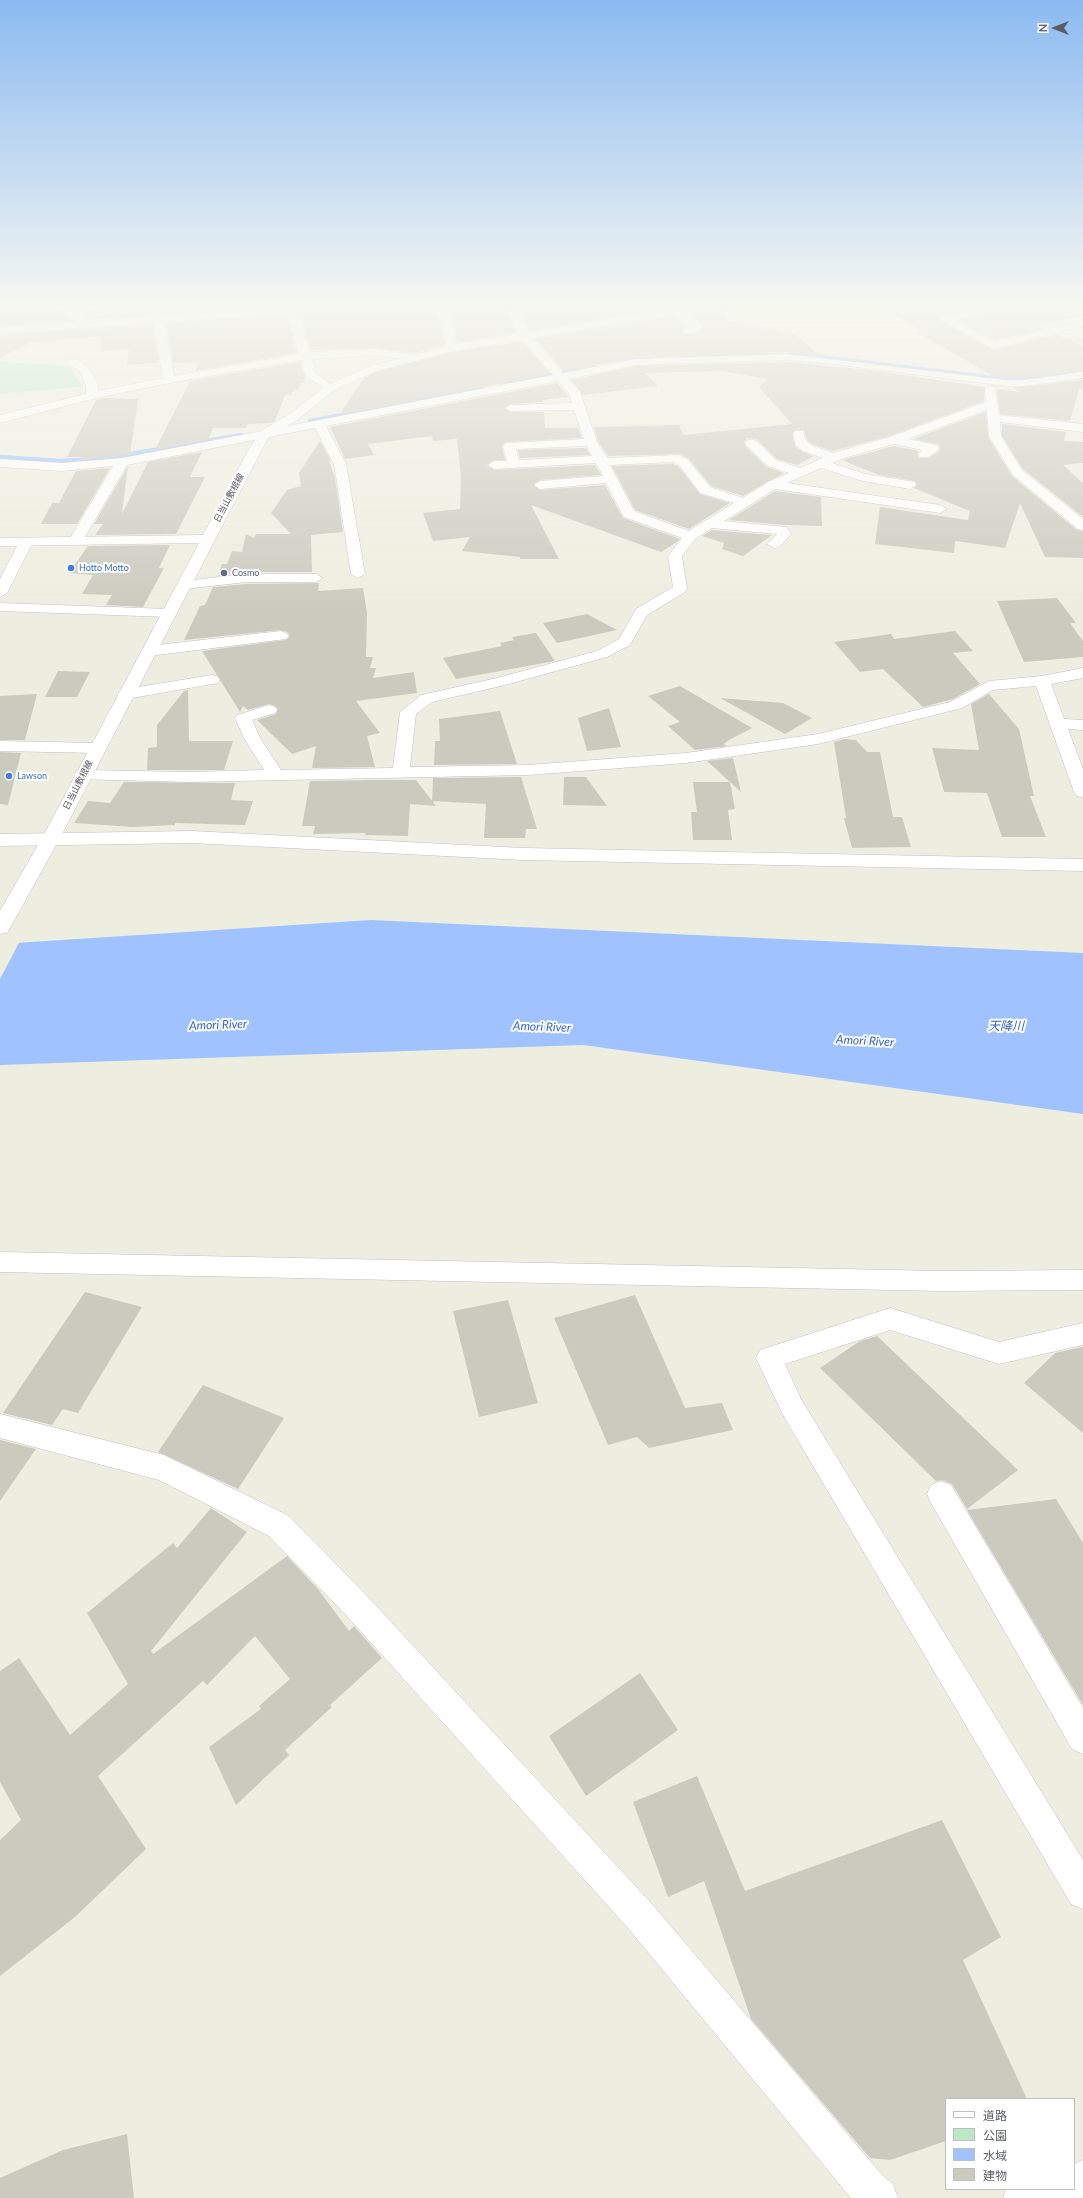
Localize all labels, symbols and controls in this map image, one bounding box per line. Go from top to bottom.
north arrow [1035,8,1075,48]
text: N [1036,24,1049,32]
street label: 日当山敷根線 [212,472,246,524]
marker: Hotto Motto [66,563,76,573]
place label: Hotto Motto [79,563,129,573]
marker: Cosmo [219,568,229,578]
place label: Cosmo [232,568,259,578]
street label: 日当山敷根線 [61,758,95,812]
marker: Lawson [4,771,14,781]
place label: Lawson [17,771,47,781]
water label: Amori River [189,1017,247,1033]
water label: Amori River [513,1019,571,1035]
water label: 天降川 [988,1019,1024,1033]
water label: Amori River [836,1032,894,1050]
legend [945,2098,1075,2190]
text: 道路 [983,2108,1007,2123]
text: 公園 [983,2128,1007,2143]
text: 水域 [983,2148,1007,2163]
text: 建物 [983,2168,1007,2183]

